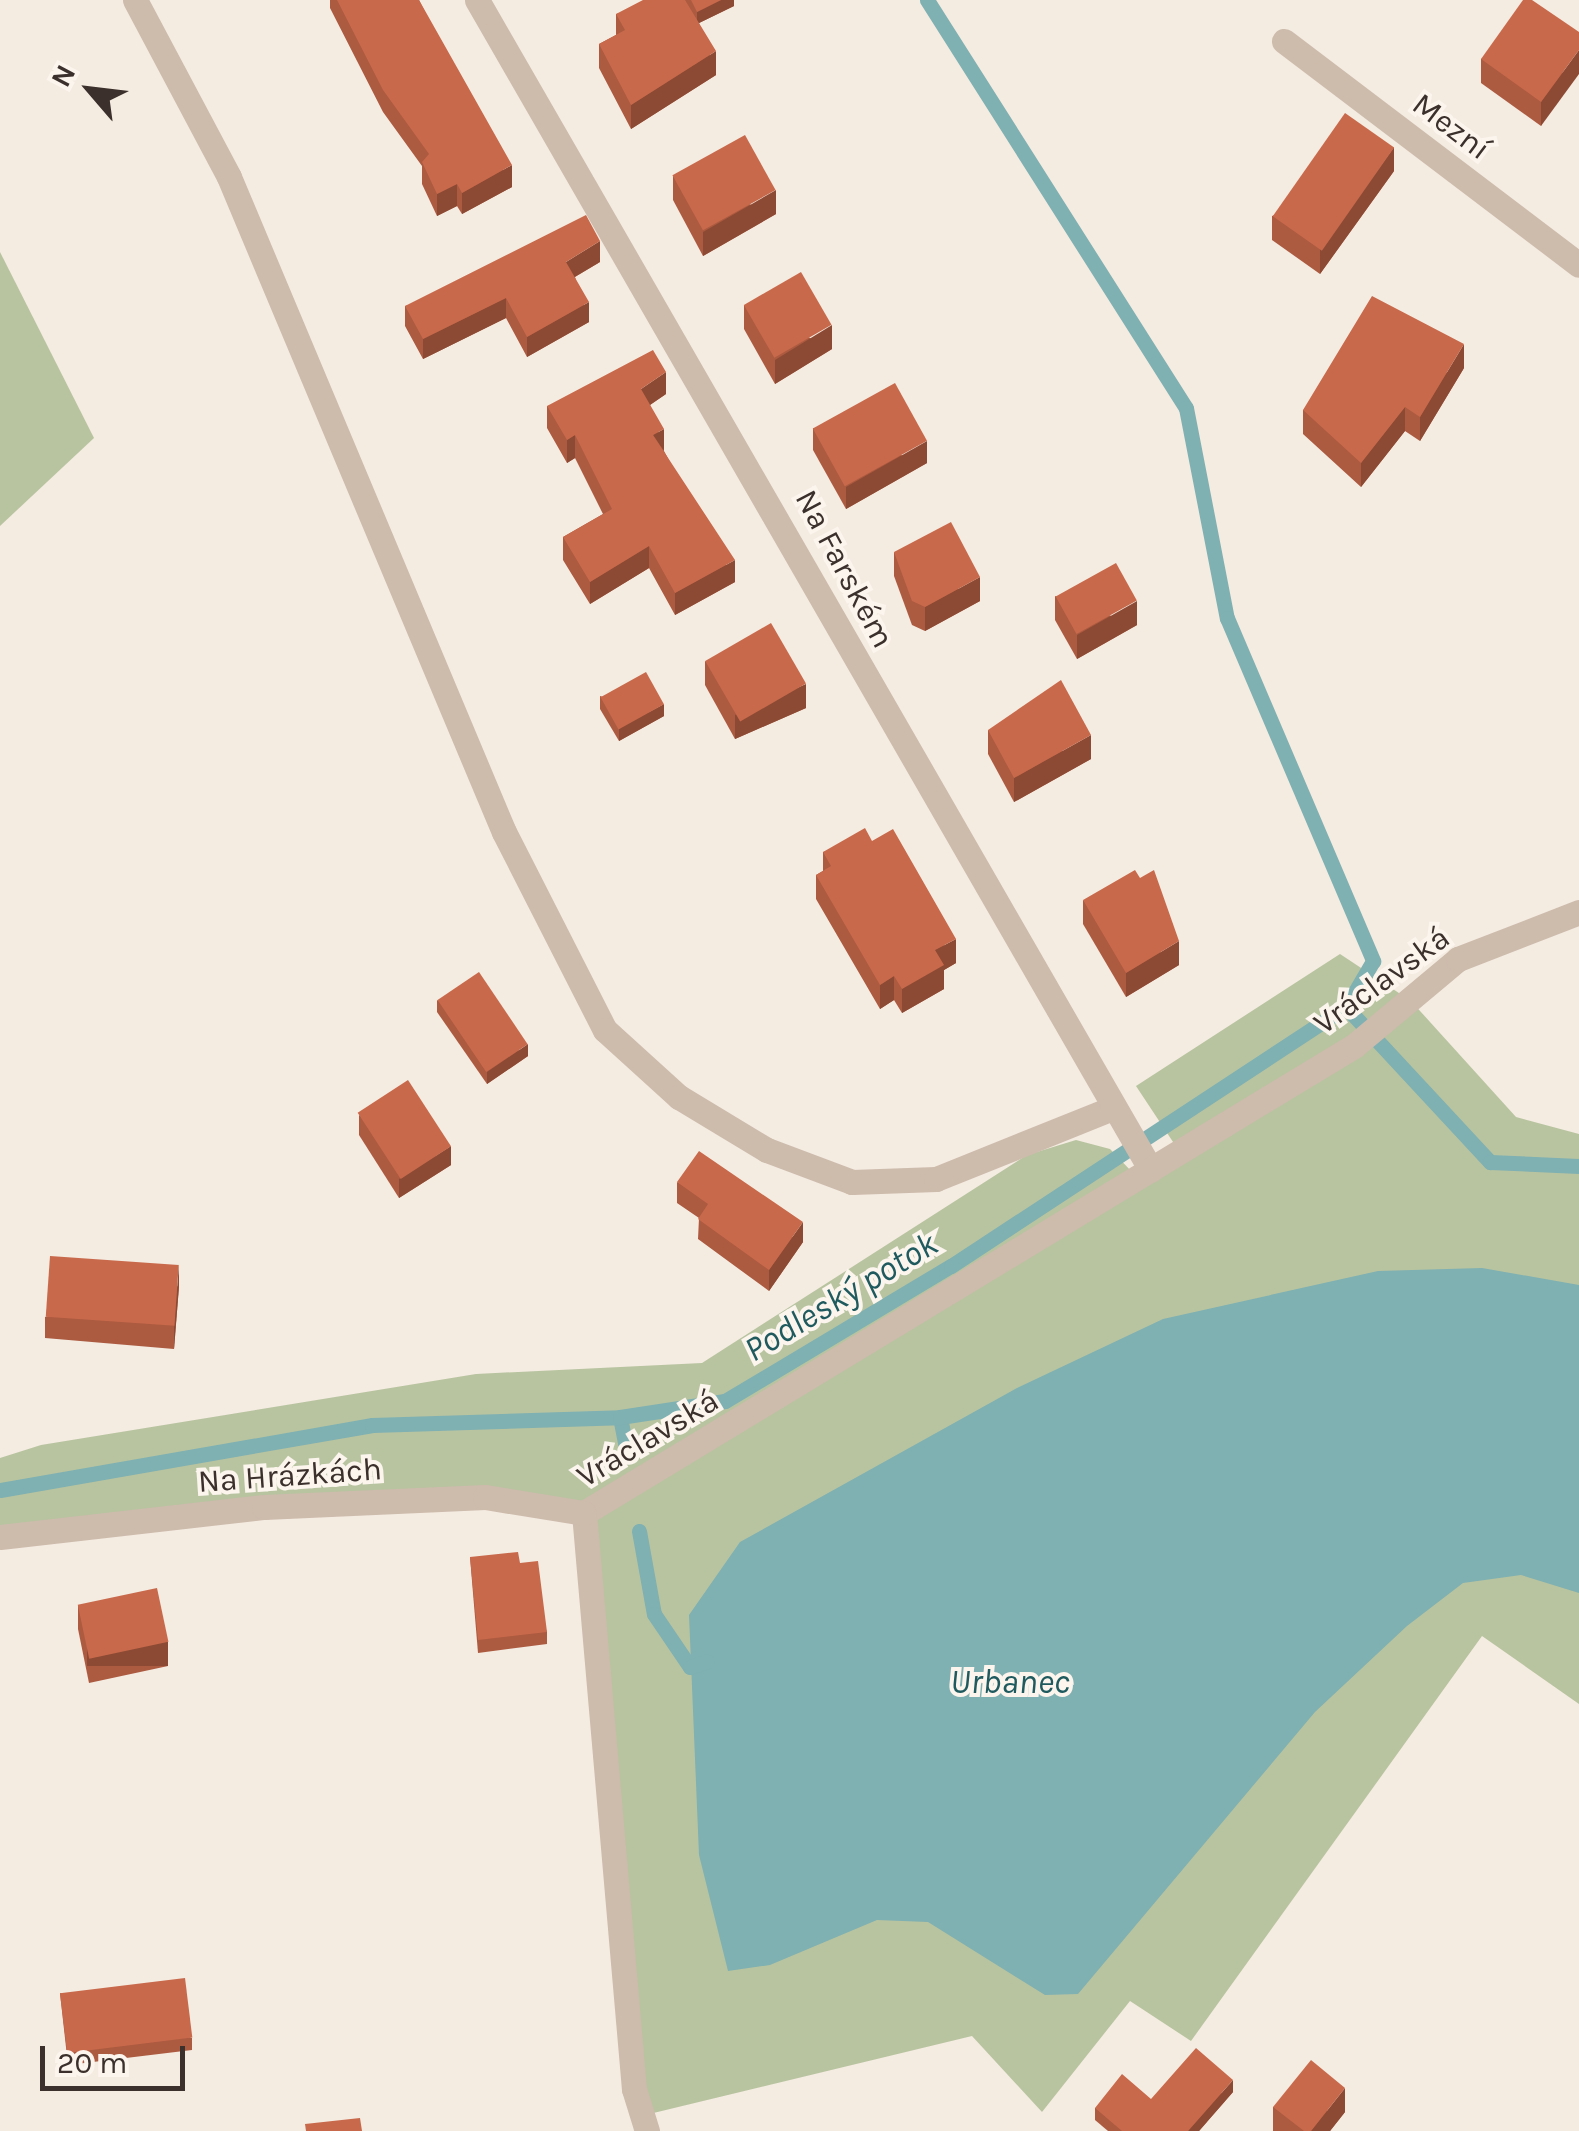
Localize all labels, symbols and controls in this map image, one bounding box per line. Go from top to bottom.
north arrow [40,40,140,140]
text: N [44,59,82,92]
street label: Mezní [1404,85,1498,169]
street label: Na Farském [786,483,902,655]
street label: Vráclavská [1307,919,1457,1043]
water label: Podleský potok [737,1223,945,1371]
street label: Vráclavská [570,1382,726,1496]
street label: Na Hrázkách [197,1450,383,1502]
water label: Urbanec [950,1661,1070,1703]
scale bar [45,2026,190,2088]
text: 20 m [57,2045,127,2081]

